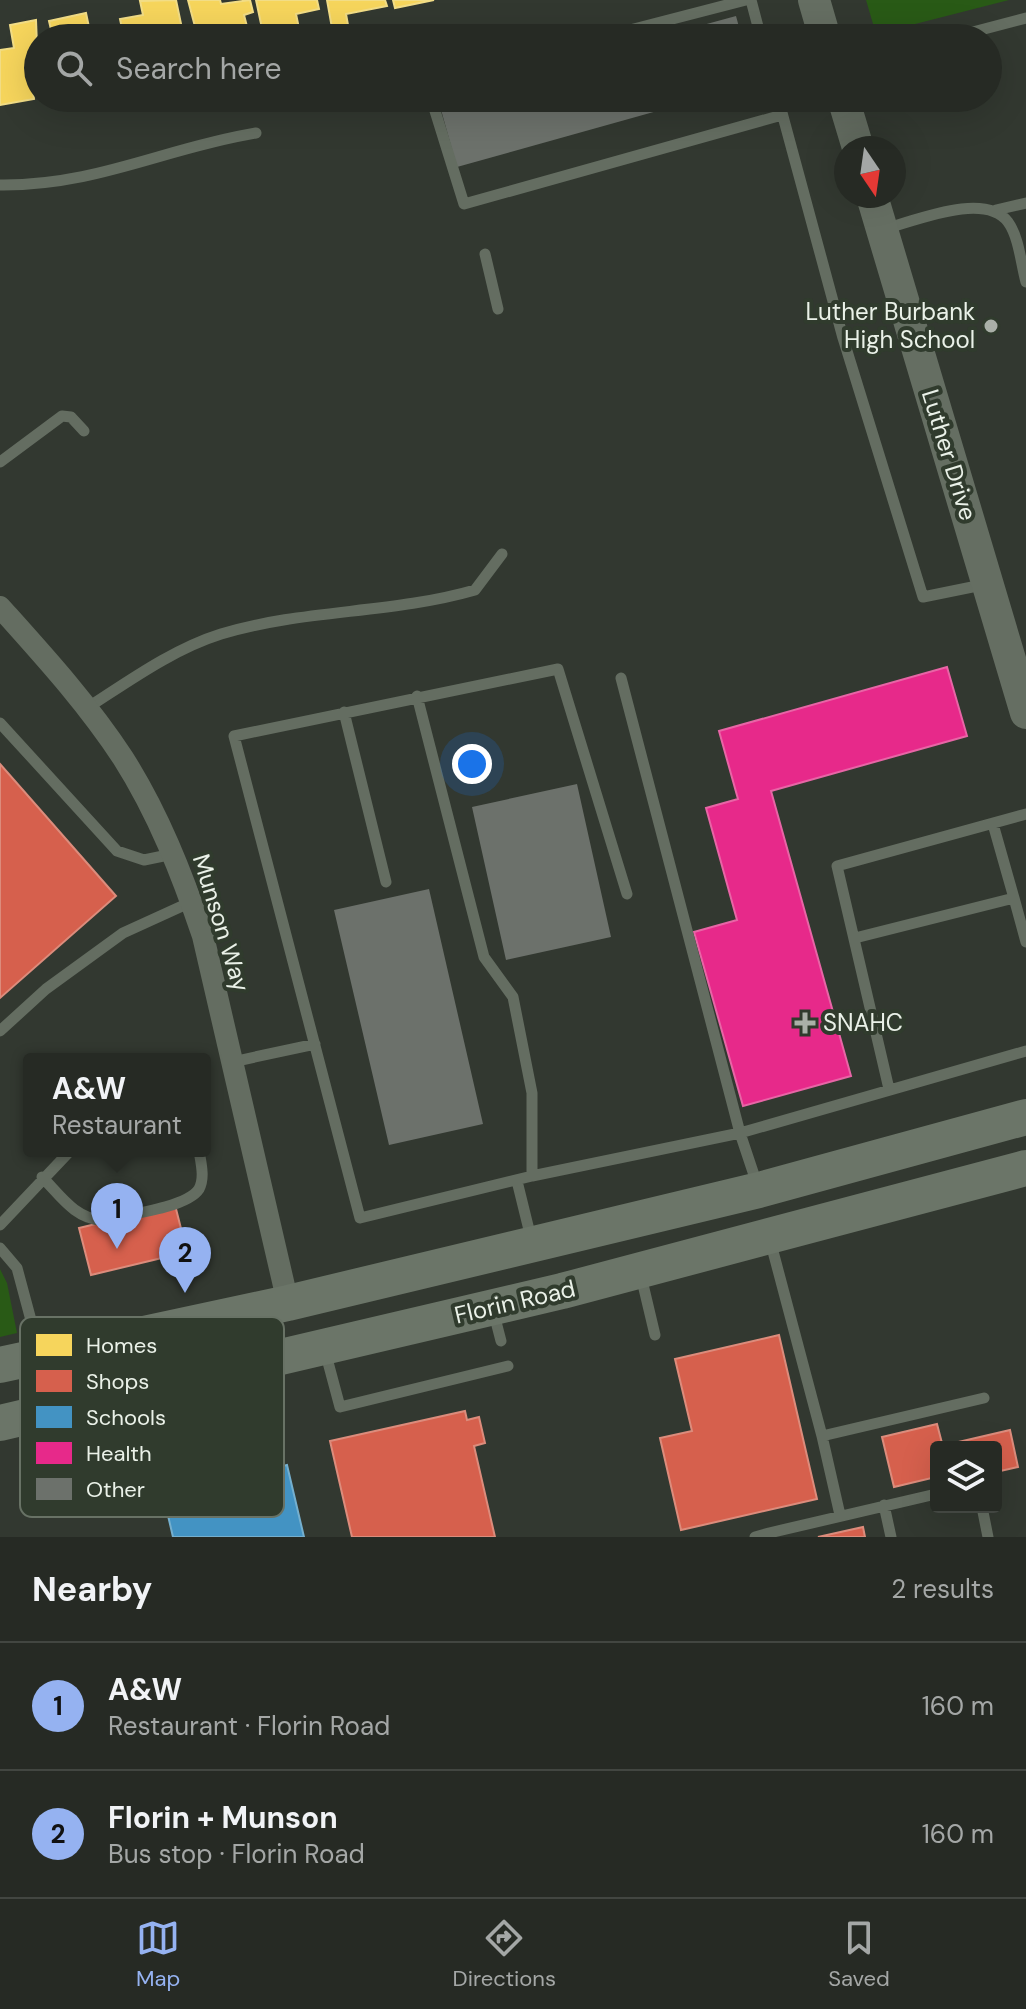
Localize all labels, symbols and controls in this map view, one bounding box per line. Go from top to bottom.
search box [24,24,1002,112]
icon: search [52,46,96,90]
text: Search here [116,49,282,88]
north arrow [834,136,906,208]
place label: Luther Burbank High School [805,296,975,355]
marker: Luther Burbank High School [982,317,1000,335]
street label: Luther Drive [915,386,984,524]
your location [452,744,492,784]
street label: Munson Way [186,850,257,995]
place label: SNAHC [823,1007,903,1038]
marker: SNAHC [794,1012,816,1034]
popup [23,1053,211,1157]
text: A&W [52,1069,126,1108]
text: Restaurant [52,1108,182,1142]
pin: 1 [91,1183,143,1249]
pin: 2 [159,1227,211,1293]
street label: Florin Road [451,1273,578,1330]
legend [20,1317,284,1517]
text: Homes [86,1331,157,1360]
text: Shops [86,1367,149,1396]
text: Schools [86,1403,166,1432]
text: Health [86,1439,152,1468]
map controls [930,1441,1002,1513]
button: layers [930,1441,1002,1513]
text: Other [86,1475,145,1504]
text: Nearby [32,1567,152,1612]
text: 2 results [891,1572,994,1606]
text: A&W [108,1670,182,1709]
text: 1 [53,1689,63,1723]
text: 160 m [922,1689,994,1723]
text: Restaurant · Florin Road [108,1709,390,1743]
text: Florin + Munson [108,1798,338,1837]
text: 2 [50,1817,66,1851]
text: 160 m [922,1817,994,1851]
text: Bus stop · Florin Road [108,1837,365,1871]
tab: Map [136,1916,180,1993]
tab: Directions [453,1916,556,1993]
tab: Saved [828,1916,890,1993]

